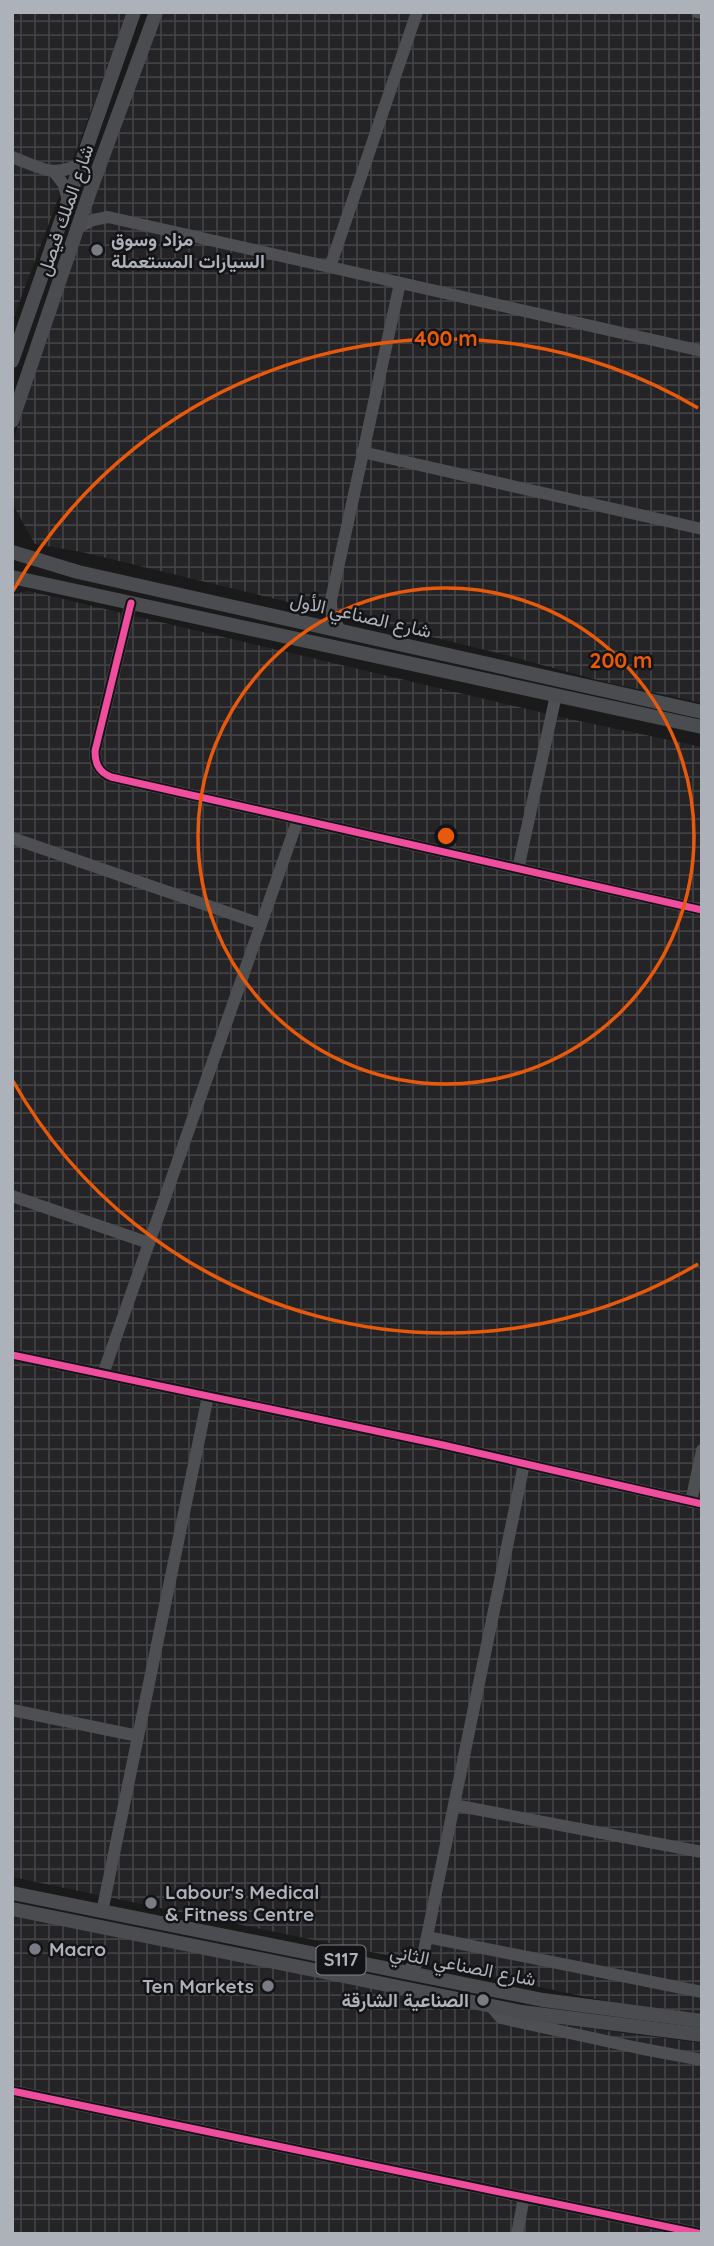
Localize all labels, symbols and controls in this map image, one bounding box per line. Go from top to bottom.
street label: شارع الملك فيصل [31,141,100,279]
place label: مزاد وسوق السيارات المستعملة [111,227,265,274]
marker: مزاد وسوق السيارات المستعملة [89,242,105,258]
text: 400 m [414,325,478,351]
street label: شارع الصناعي الأول [287,587,434,647]
text: 200 m [590,647,652,673]
centre of rings [434,824,458,848]
place label: Labour's Medical & Fitness Centre [165,1880,319,1926]
marker: Labour's Medical & Fitness Centre [143,1895,159,1911]
place label: Macro [49,1937,106,1961]
street label: شارع الصناعي الثاني [387,1939,538,1995]
marker: Macro [27,1941,43,1957]
road number: S117 [316,1946,366,1974]
place label: Ten Markets [142,1974,254,1998]
marker: Ten Markets [260,1978,276,1994]
place label: الصناعية الشارقة [342,1988,469,2013]
marker: الصناعية الشارقة [475,1992,491,2008]

